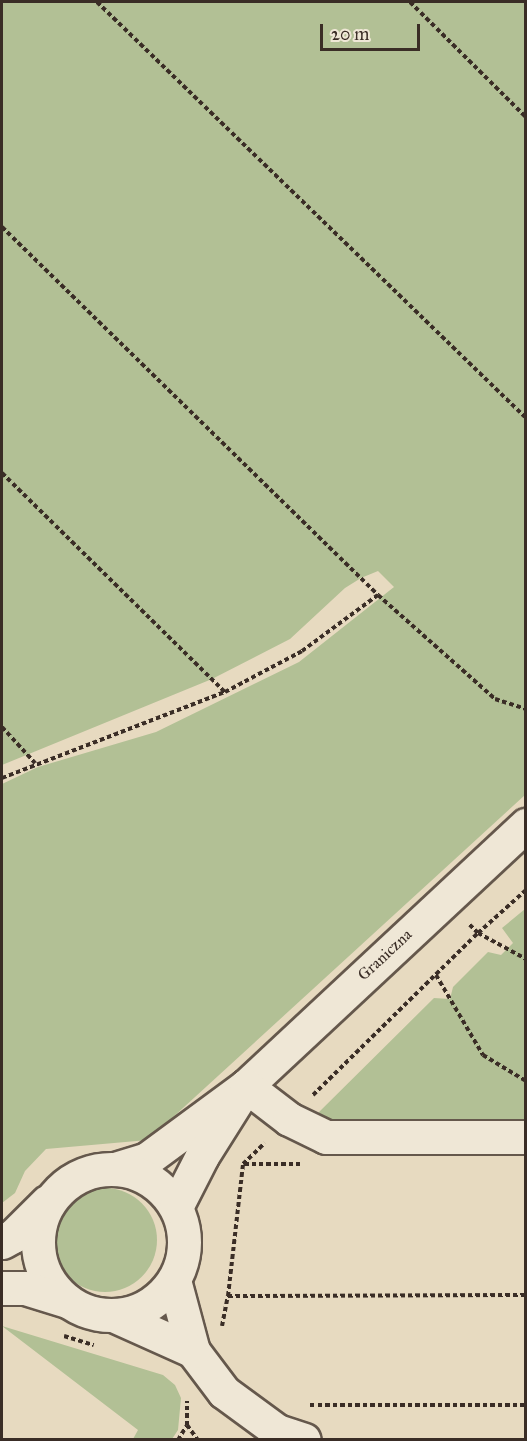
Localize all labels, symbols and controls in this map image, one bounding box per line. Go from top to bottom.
scale bar [323,12,424,50]
text: 20 m [331,23,369,45]
street label: Graniczna [354,925,416,985]

